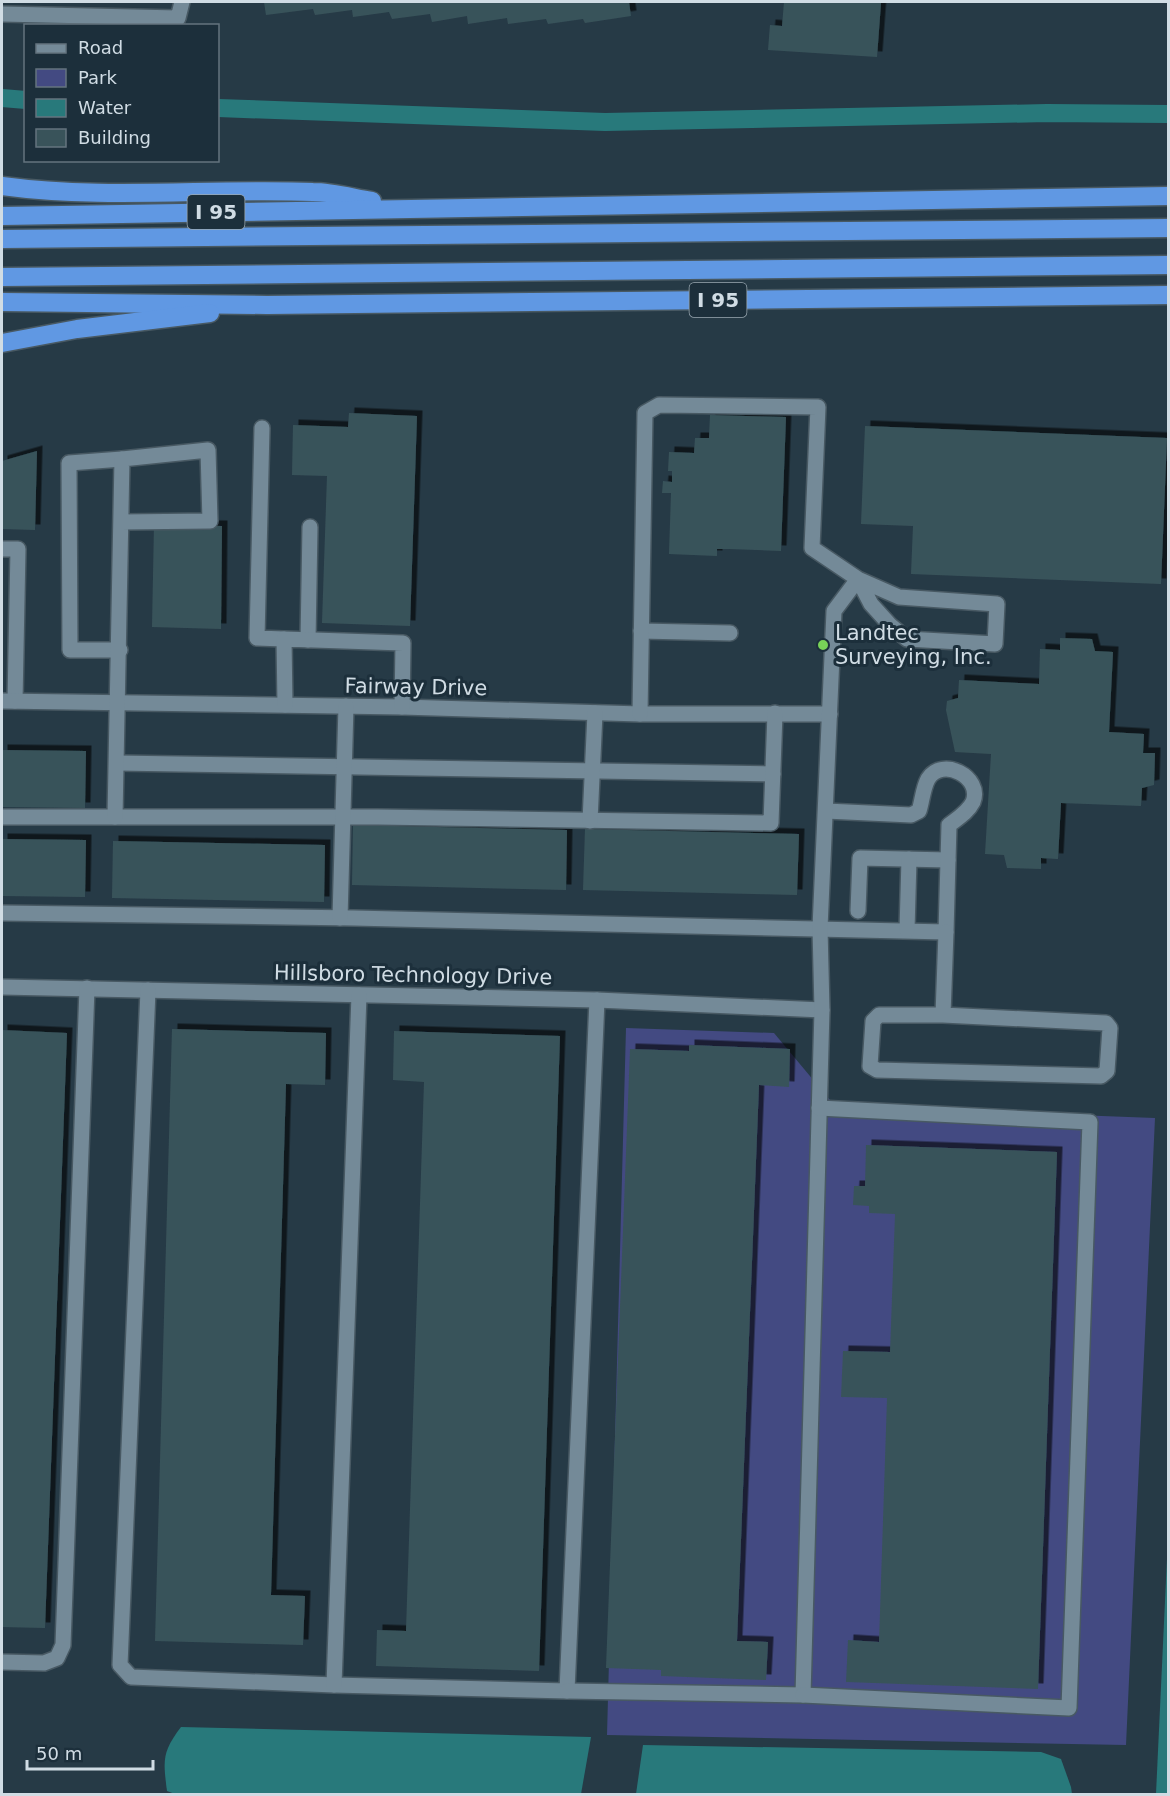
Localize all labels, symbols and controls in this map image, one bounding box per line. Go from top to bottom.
legend [24,24,219,162]
text: Road [78,37,123,58]
text: Park [78,67,117,88]
text: Water [78,97,132,118]
text: Building [78,127,151,148]
road number: I 95 [188,195,244,229]
road number: I 95 [690,283,746,317]
place label: Landtec Surveying, Inc. [835,621,992,669]
marker: Landtec Surveying, Inc. [816,638,830,652]
street label: Fairway Drive [344,674,488,700]
street label: Hillsboro Technology Drive [274,961,552,989]
scale bar [27,1733,153,1771]
text: 50 m [36,1743,82,1764]

